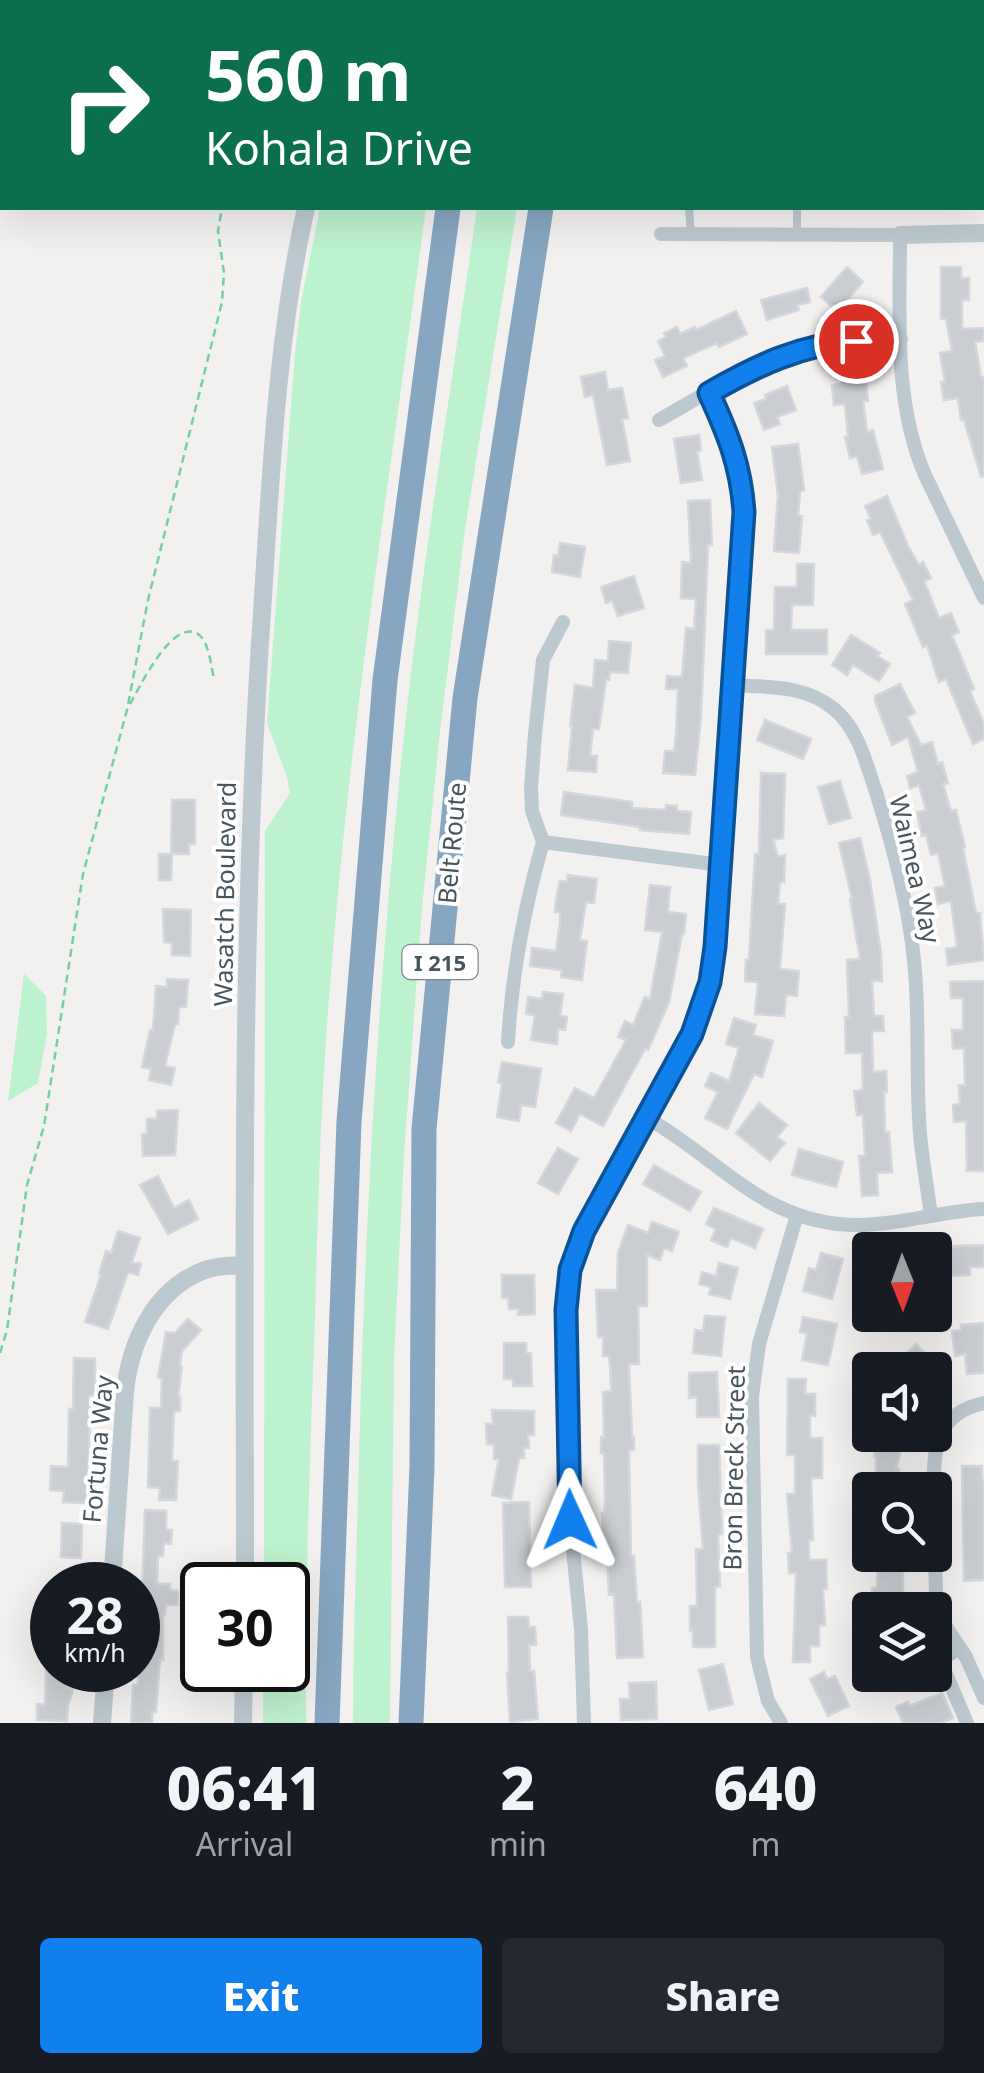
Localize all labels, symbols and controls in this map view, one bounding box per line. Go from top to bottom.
text: 560 m [205,26,412,122]
icon: right [40,40,170,170]
text: Kohala Drive [205,117,473,178]
pin [814,299,899,384]
icon: arrive [829,314,884,369]
street label: Wasatch Boulevard [205,781,243,1007]
street label: Belt Route [429,781,473,905]
street label: Waimea Way [882,792,950,947]
road number: I 215 [402,945,478,979]
north arrow [852,1232,952,1332]
map controls [852,1232,952,1692]
button: sound [852,1352,952,1452]
street label: Bron Breck Street [714,1365,752,1571]
street label: Fortuna Way [74,1373,120,1524]
position arrow [518,1468,622,1572]
button: search [852,1472,952,1572]
speed limit sign: 30 [180,1562,310,1692]
text: 28 [66,1581,124,1649]
button: layers [852,1592,952,1692]
text: km/h [64,1635,126,1669]
text: 06:41 [167,1746,322,1828]
text: 2 [501,1746,535,1828]
text: 640 [713,1746,817,1828]
text: Arrival [196,1822,293,1865]
text: min [489,1822,547,1865]
text: m [750,1822,780,1865]
button: Exit [40,1938,482,2053]
button: Share [502,1938,944,2053]

